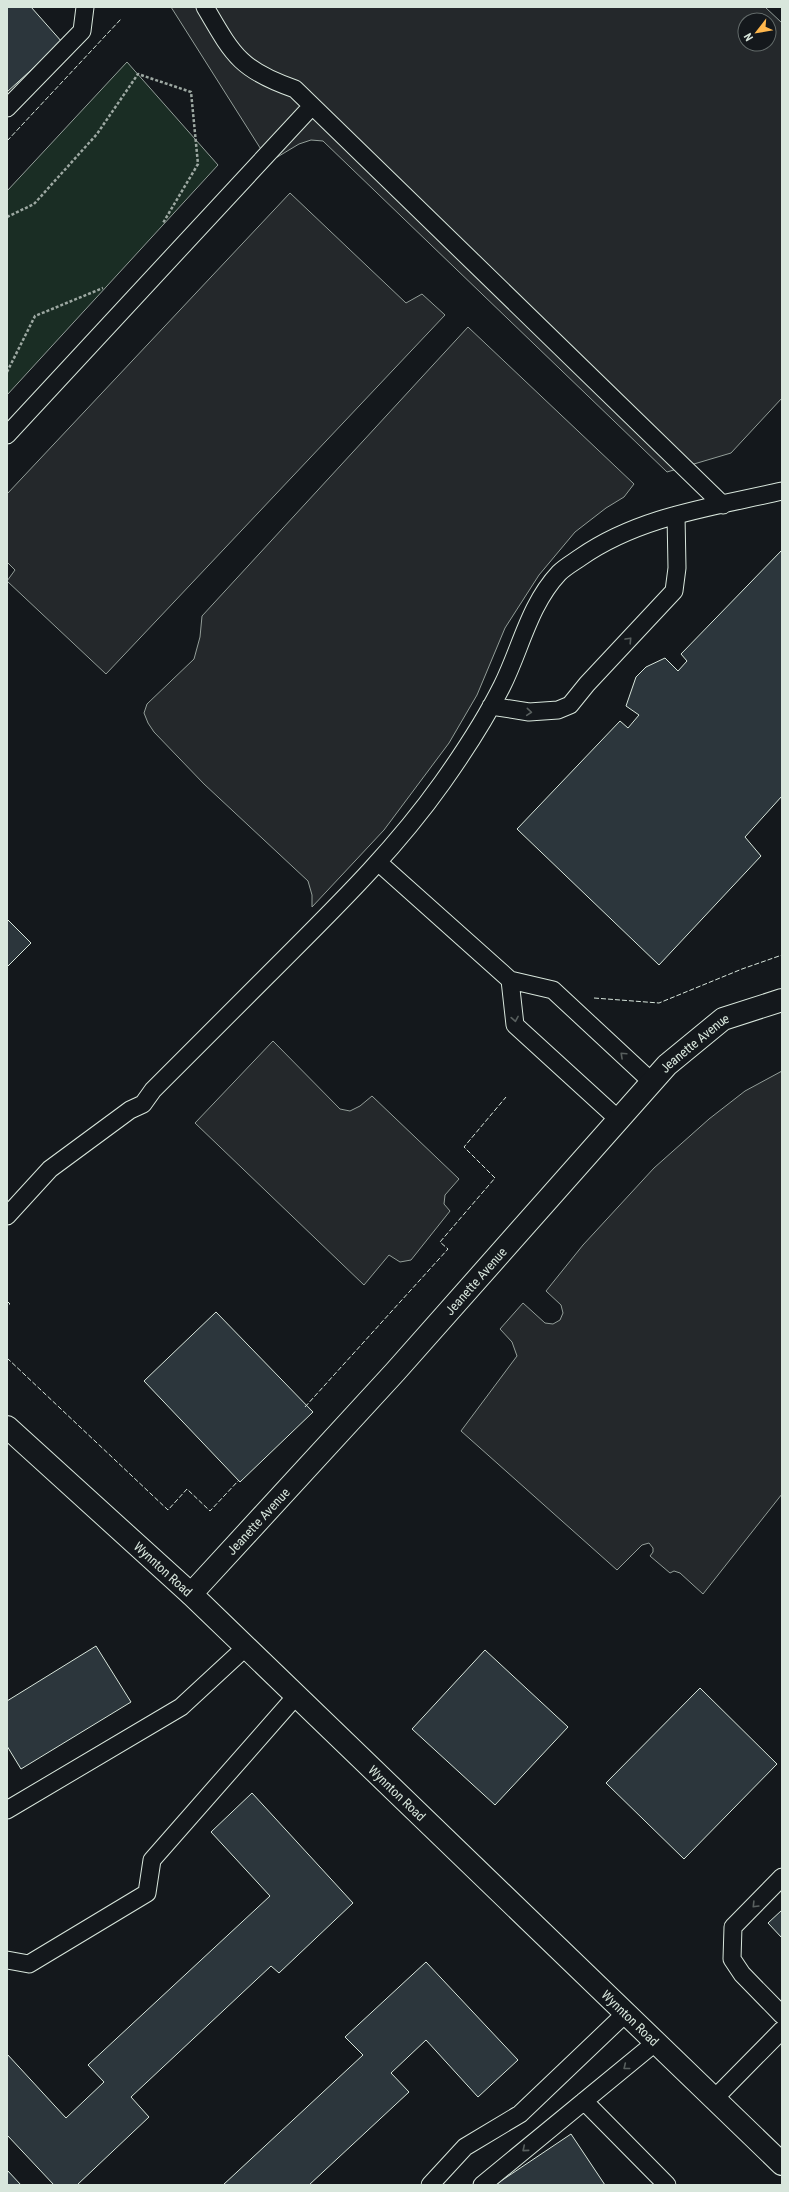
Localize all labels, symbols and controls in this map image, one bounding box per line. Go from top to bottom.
north arrow [737,12,777,52]
text: N [741,30,756,43]
one-way arrow [624,637,632,645]
one-way arrow [526,707,532,716]
street label: Jeanette Avenue [657,1010,731,1075]
one-way arrow [510,1015,519,1022]
one-way arrow [621,1053,628,1060]
street label: Jeanette Avenue [442,1244,509,1318]
street label: Jeanette Avenue [224,1485,292,1558]
street label: Wynnton Road [131,1539,196,1599]
street label: Wynnton Road [366,1762,429,1824]
one-way arrow [752,1900,760,1908]
street label: Wynnton Road [599,1987,662,2049]
one-way arrow [623,2062,630,2069]
one-way arrow [522,2144,530,2151]

